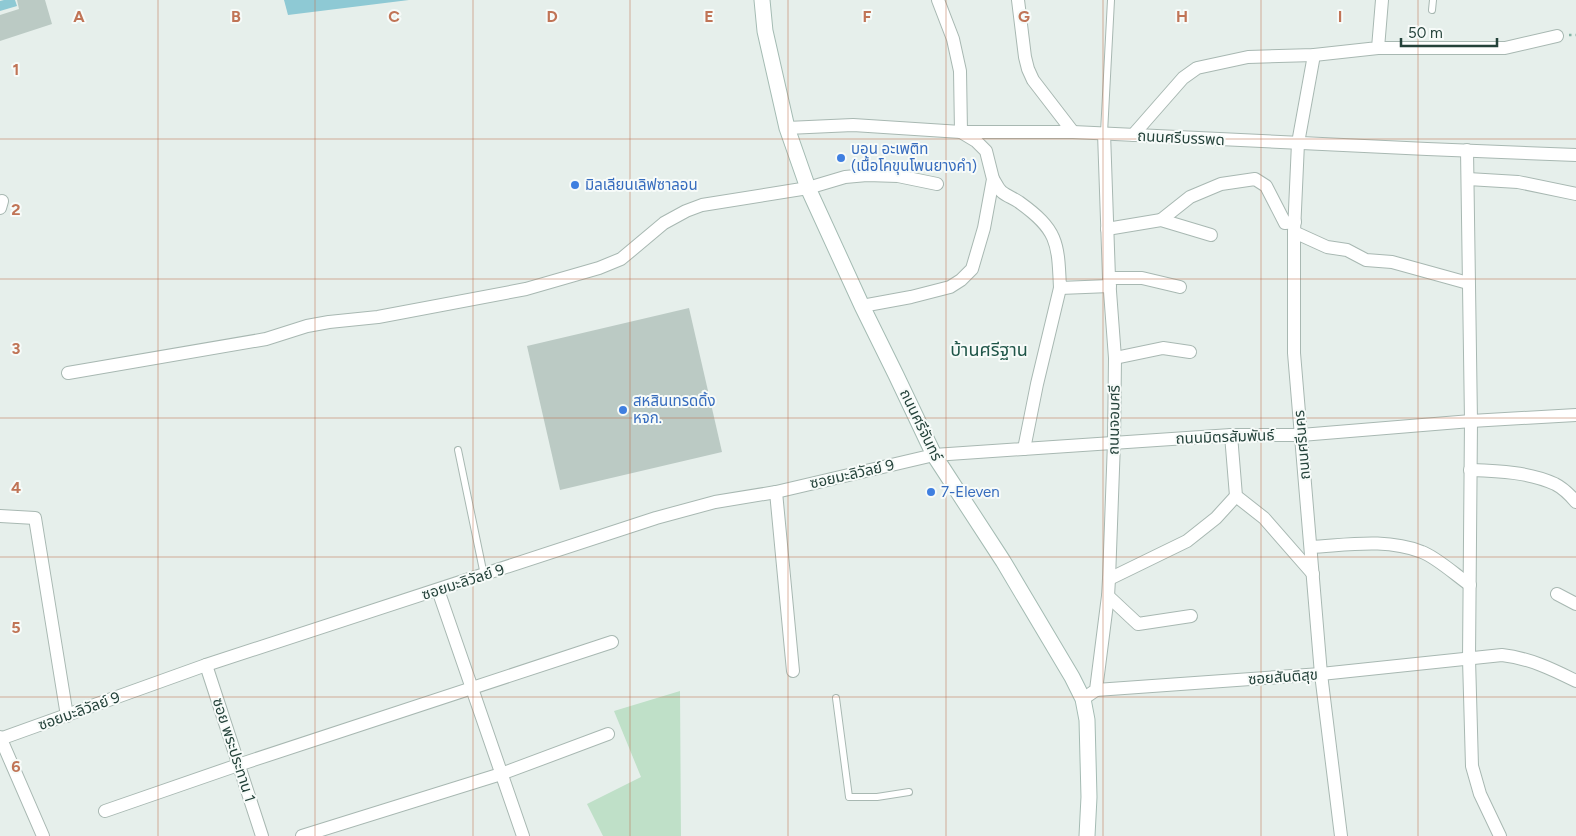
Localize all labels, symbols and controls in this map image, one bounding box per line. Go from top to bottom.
text: A [73,7,85,26]
text: B [231,7,241,26]
text: C [388,7,400,26]
text: D [546,7,558,26]
text: E [704,7,714,26]
text: F [863,7,872,26]
text: G [1018,7,1030,26]
text: H [1176,7,1188,26]
text: I [1338,7,1342,26]
scale bar [1401,15,1497,47]
text: 50 m [1408,24,1443,42]
text: 1 [13,60,19,79]
street label: ถนนศรีบรรพด [1137,127,1225,149]
place label: บอน อะเพติท (เนื้อโคขุนโพนยางคำ) [851,140,977,175]
marker: บอน อะเพติท (เนื้อโคขุนโพนยางคำ) [835,152,847,164]
place label: มิลเลียนเลิฟซาลอน [585,176,698,194]
marker: มิลเลียนเลิฟซาลอน [569,179,581,191]
text: 2 [11,200,21,219]
text: 3 [12,339,21,358]
district label: บ้านศรีฐาน [950,339,1028,361]
street label: ถนนจอมศรี [1104,385,1124,455]
street label: ถนนศรีจันทร์ [896,386,946,465]
place label: สหสินเทรดดิ้ง หจก. [633,391,716,427]
marker: สหสินเทรดดิ้ง หจก. [617,404,629,416]
street label: ถนนศรีนคร [1290,409,1314,481]
street label: ถนนมิตรสัมพันธ์ [1175,426,1275,448]
street label: ซอยมะลิวัลย์ 9 [808,456,896,492]
text: 4 [11,478,21,497]
place label: 7-Eleven [941,483,1000,501]
marker: 7-Eleven [925,486,937,498]
street label: ซอยมะลิวัลย์ 9 [419,560,507,604]
text: 5 [11,618,21,637]
street label: ซอยสันติสุข [1247,666,1319,688]
street label: ซอยมะลิวัลย์ 9 [36,688,122,734]
street label: ซอย พระประทาน 1 [209,696,259,804]
text: 6 [11,757,21,776]

